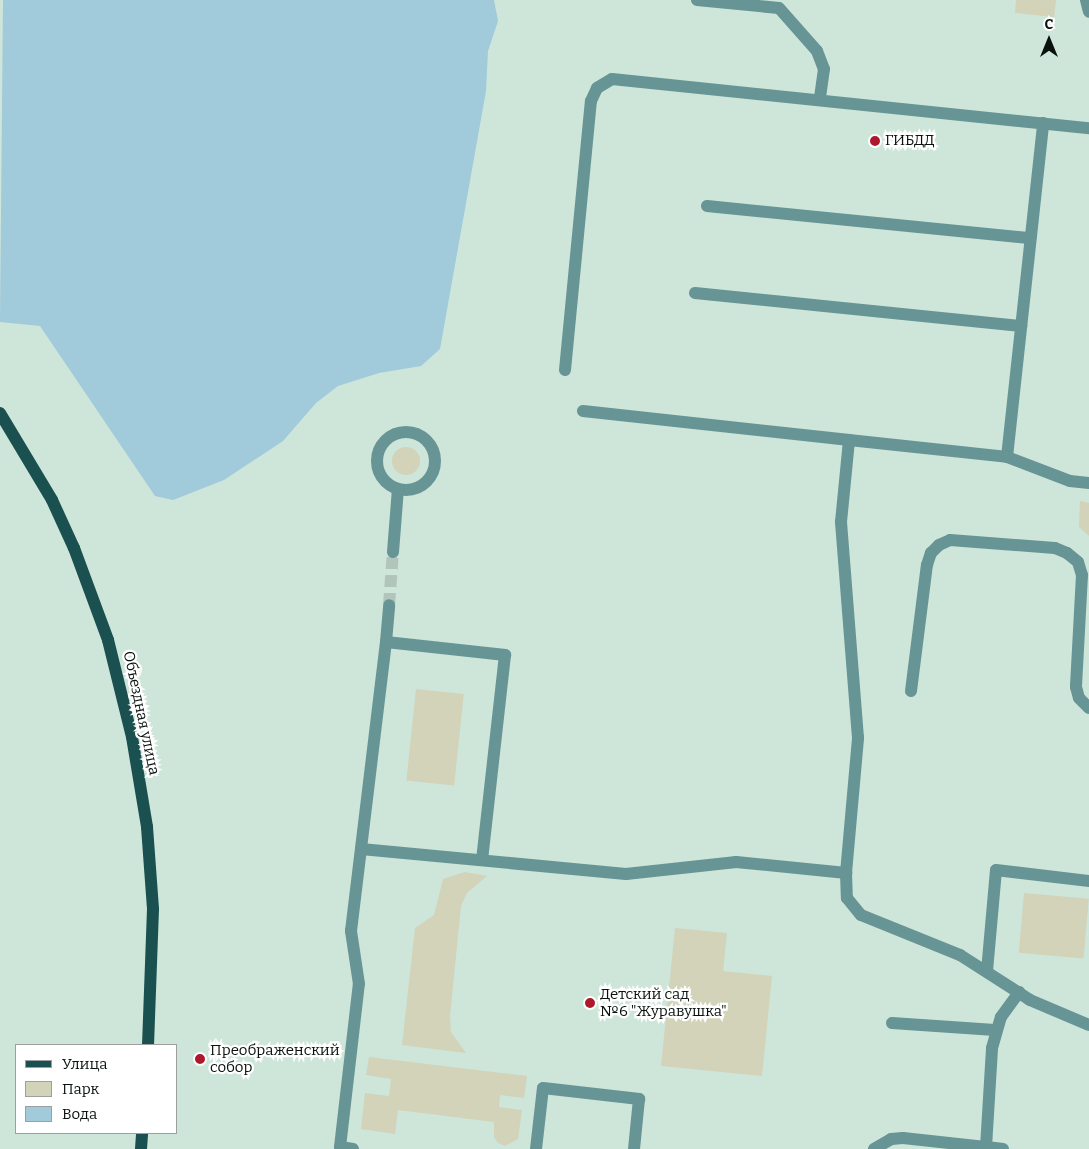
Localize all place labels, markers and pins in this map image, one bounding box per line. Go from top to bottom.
place label: ГИБДД [885,132,935,150]
marker: ГИБДД [869,135,881,147]
place label: Детский сад №6 "Журавушка" [600,985,727,1020]
marker: Детский сад №6 "Журавушка" [584,997,596,1009]
place label: Преображенский собор [210,1041,340,1076]
marker: Преображенский собор [194,1053,206,1065]

